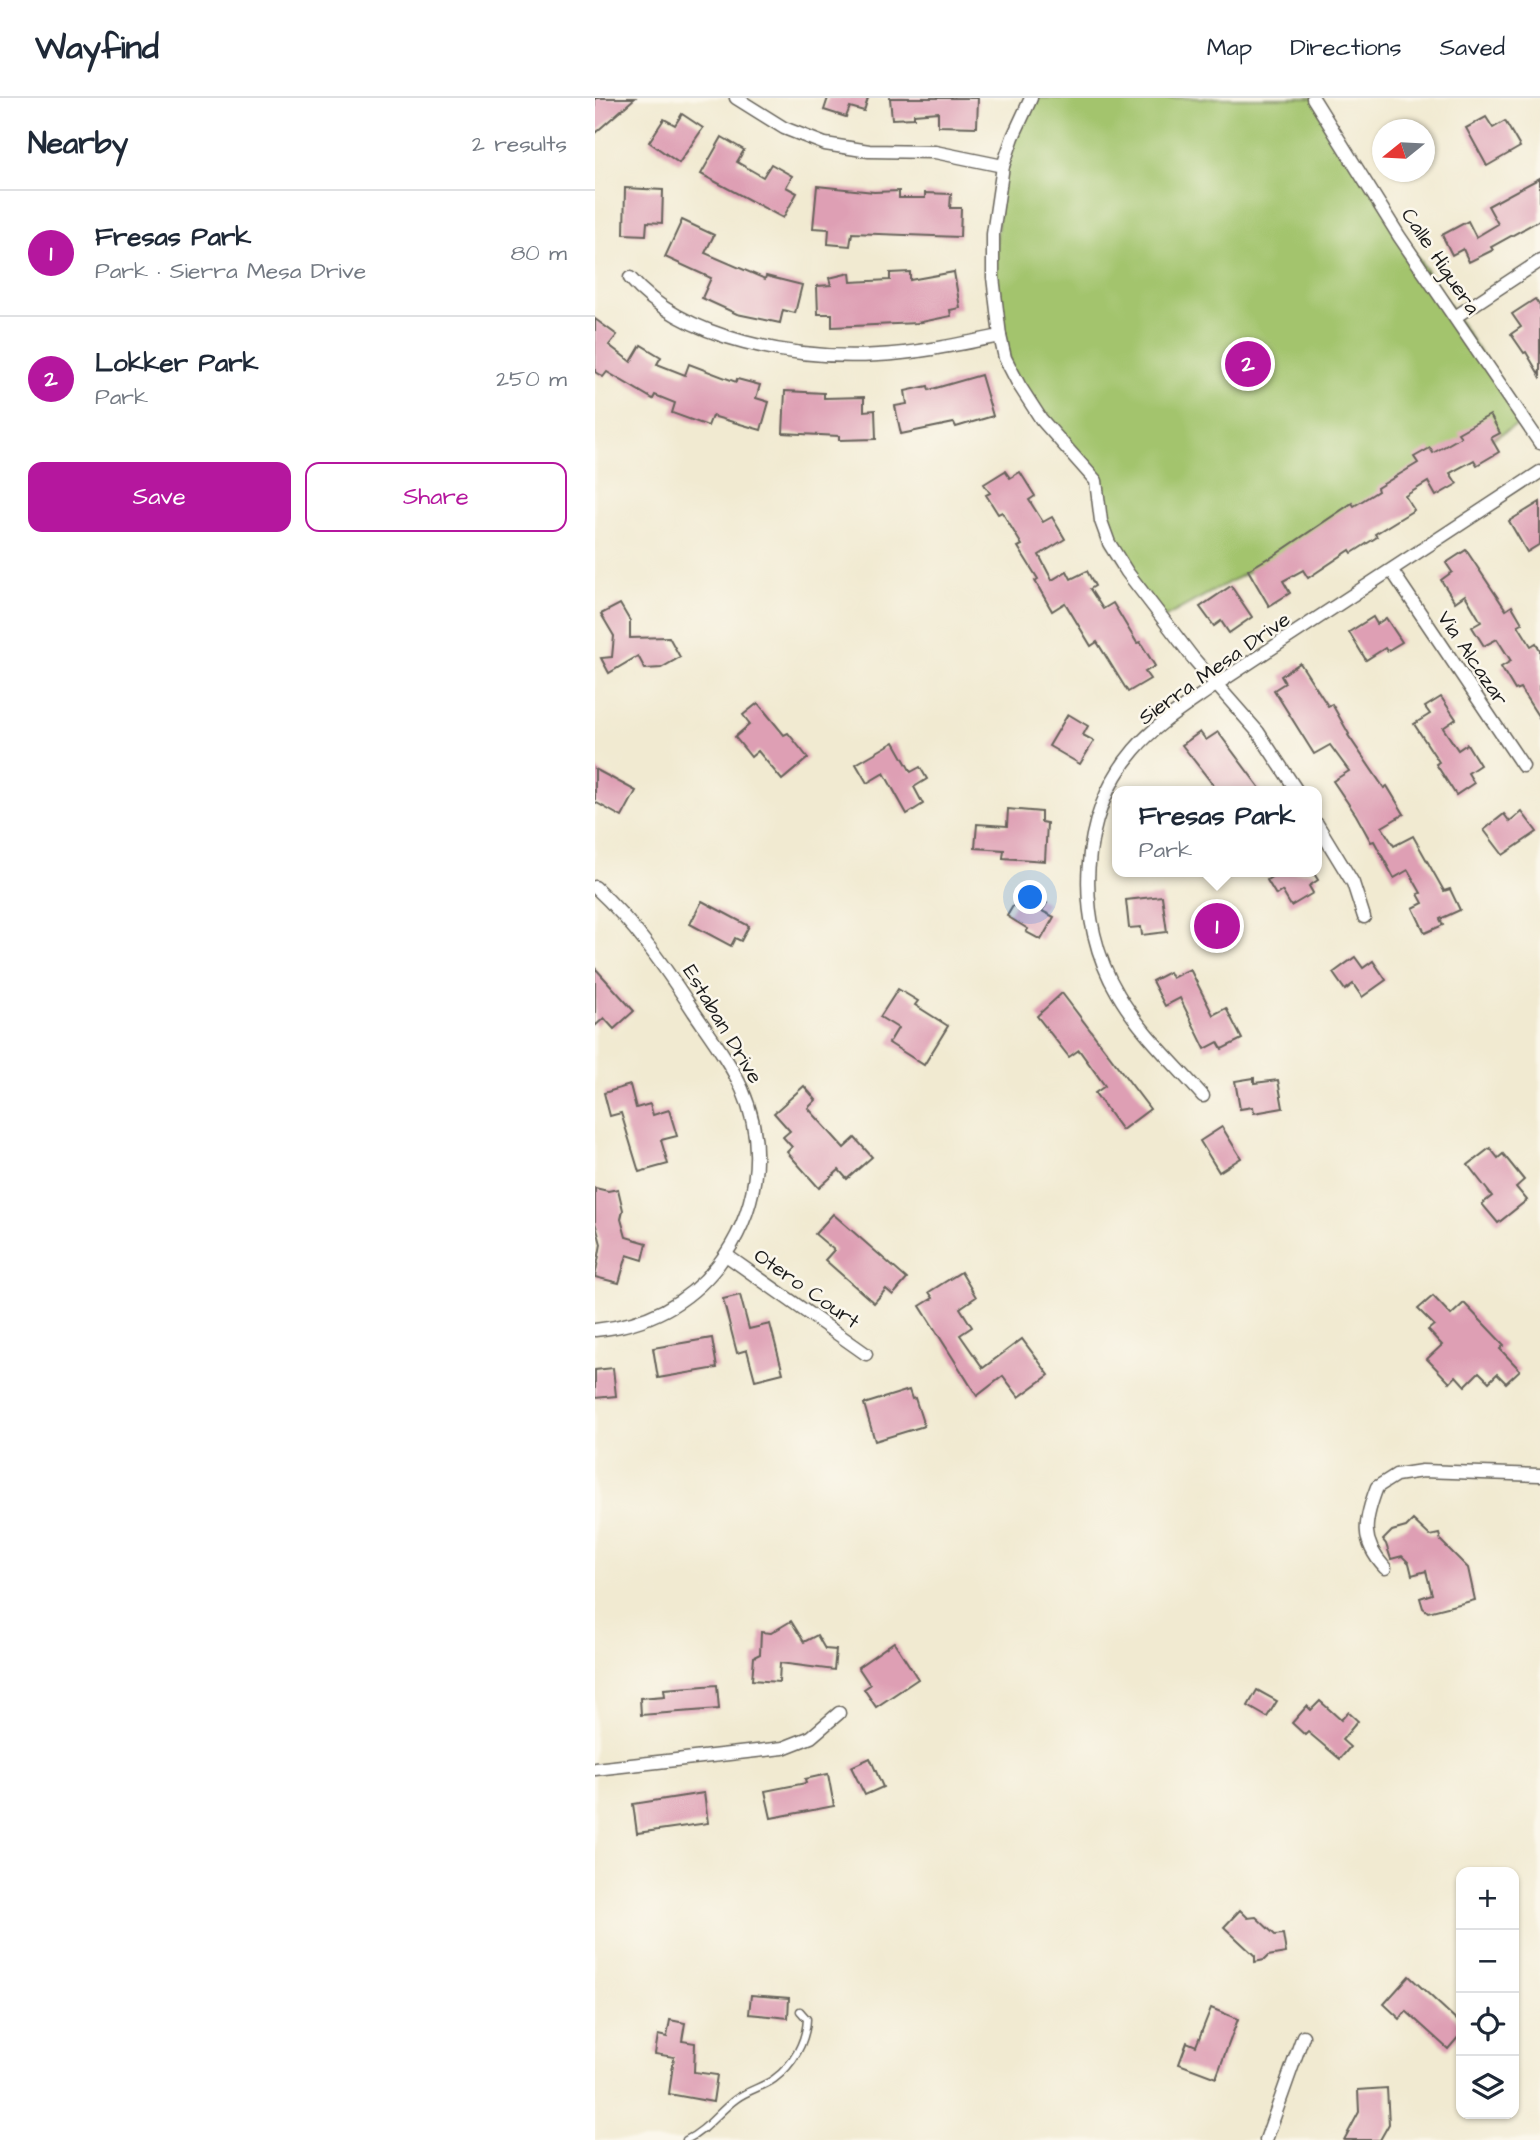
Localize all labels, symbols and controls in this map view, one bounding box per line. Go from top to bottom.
text: Wayfind [35,25,159,71]
text: Map [1207,31,1252,65]
text: Directions [1290,31,1402,65]
text: Saved [1440,31,1505,65]
north arrow [1372,119,1435,182]
text: Nearby [28,123,128,165]
text: 2 results [472,128,567,160]
street label: Calle Higuera [1393,202,1487,322]
text: Fresas Park [95,219,251,255]
text: 1 [50,237,52,269]
text: 80 m [510,237,567,269]
text: Park · Sierra Mesa Drive [95,255,366,287]
pin: 2 [1225,338,1271,390]
text: Lokker Park [95,345,259,381]
text: 2 [44,363,58,395]
text: 250 m [496,363,567,395]
text: Park [95,381,148,413]
button: Save [28,462,291,532]
button: Share [305,462,567,532]
street label: Sierra Mesa Drive [1133,605,1296,732]
street label: Via Alcazar [1430,605,1515,712]
popup [1112,786,1322,877]
text: Fresas Park [1139,798,1295,834]
text: Park [1139,834,1192,866]
your location [1013,880,1047,914]
pin: 1 [1194,900,1240,952]
street label: Estaban Drive [676,959,770,1089]
street label: Otero Court [748,1241,866,1336]
map controls [1456,1867,1519,2119]
button: + [1456,1867,1519,1930]
button: − [1456,1930,1519,1993]
button: locate [1456,1993,1519,2056]
button: layers [1456,2056,1519,2119]

